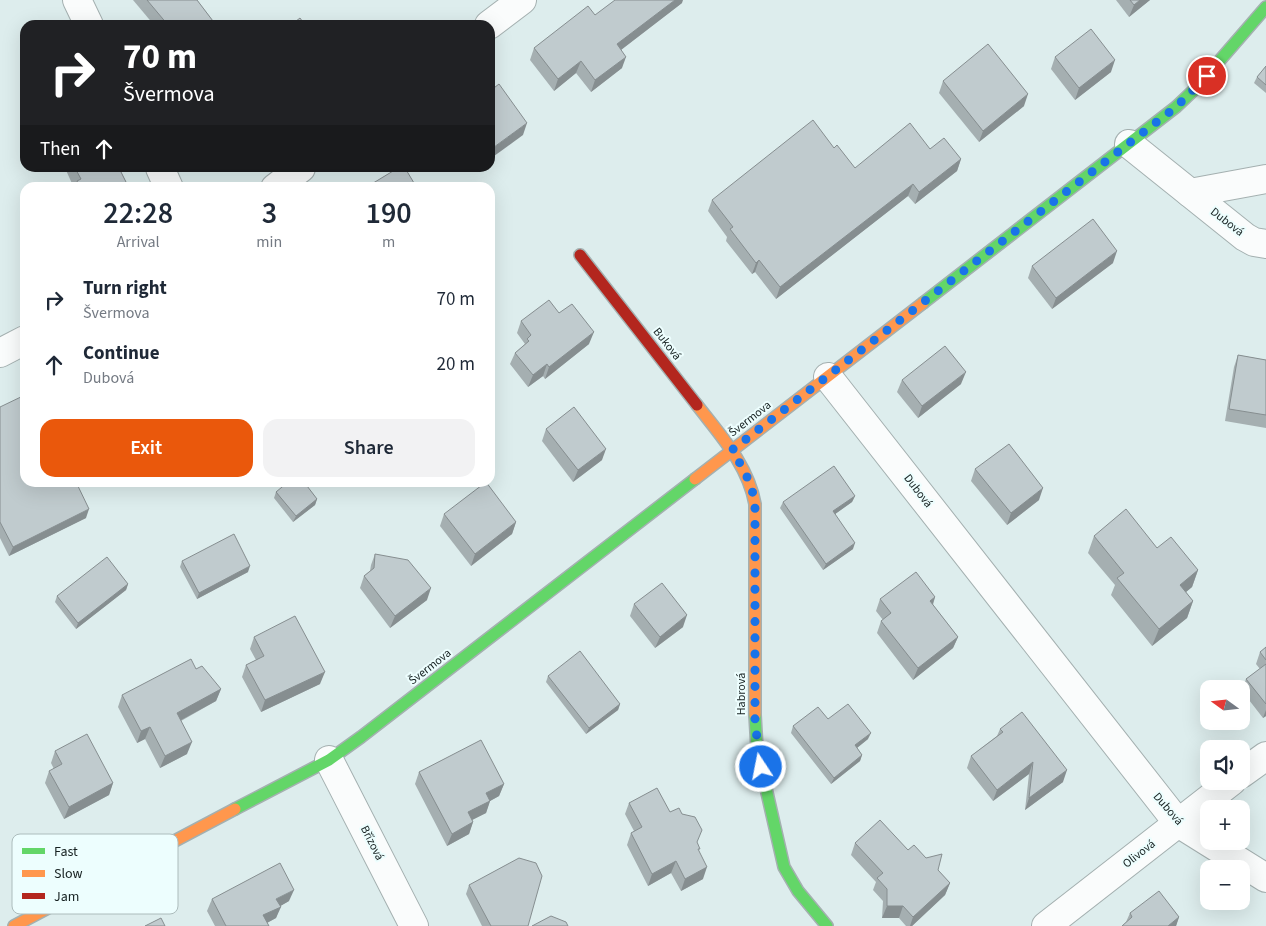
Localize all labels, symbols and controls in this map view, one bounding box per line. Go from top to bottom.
text: 70 m [123,32,197,82]
icon: right [40,40,105,105]
pin [1186,55,1228,97]
icon: arrive [1193,62,1221,90]
text: Švermova [123,78,215,110]
icon: ahead [90,135,118,163]
text: Then [40,136,80,163]
text: 22:28 [103,192,173,235]
text: 3 [262,192,277,235]
text: 190 [366,192,412,235]
street label: Dubová [1207,203,1247,241]
text: Arrival [117,231,160,253]
text: min [256,231,282,253]
text: m [382,231,395,253]
text: Turn right [83,275,167,302]
icon: right [40,286,68,314]
text: 70 m [437,286,475,313]
text: Švermova [83,302,150,324]
street label: Buková [649,324,685,364]
text: Continue [83,340,160,367]
icon: ahead [40,351,68,379]
text: 20 m [437,351,475,378]
text: Dubová [83,367,134,389]
street label: Švermova [725,397,775,441]
button: Exit [40,419,253,477]
button: Share [263,419,475,477]
street label: Dubová [899,471,937,511]
street label: Švermova [405,645,455,689]
street label: Habrová [733,673,750,715]
north arrow [1200,680,1250,730]
map controls [1200,680,1250,910]
position arrow [734,740,786,792]
button: sound [1200,740,1250,790]
street label: Dubová [1149,789,1187,829]
button: + [1200,800,1250,850]
street label: Břízová [356,823,388,863]
legend [12,834,178,914]
street label: Olivová [1119,836,1159,872]
text: Fast [54,842,78,862]
button: − [1200,860,1250,910]
text: Slow [54,864,83,884]
text: Jam [54,887,79,907]

